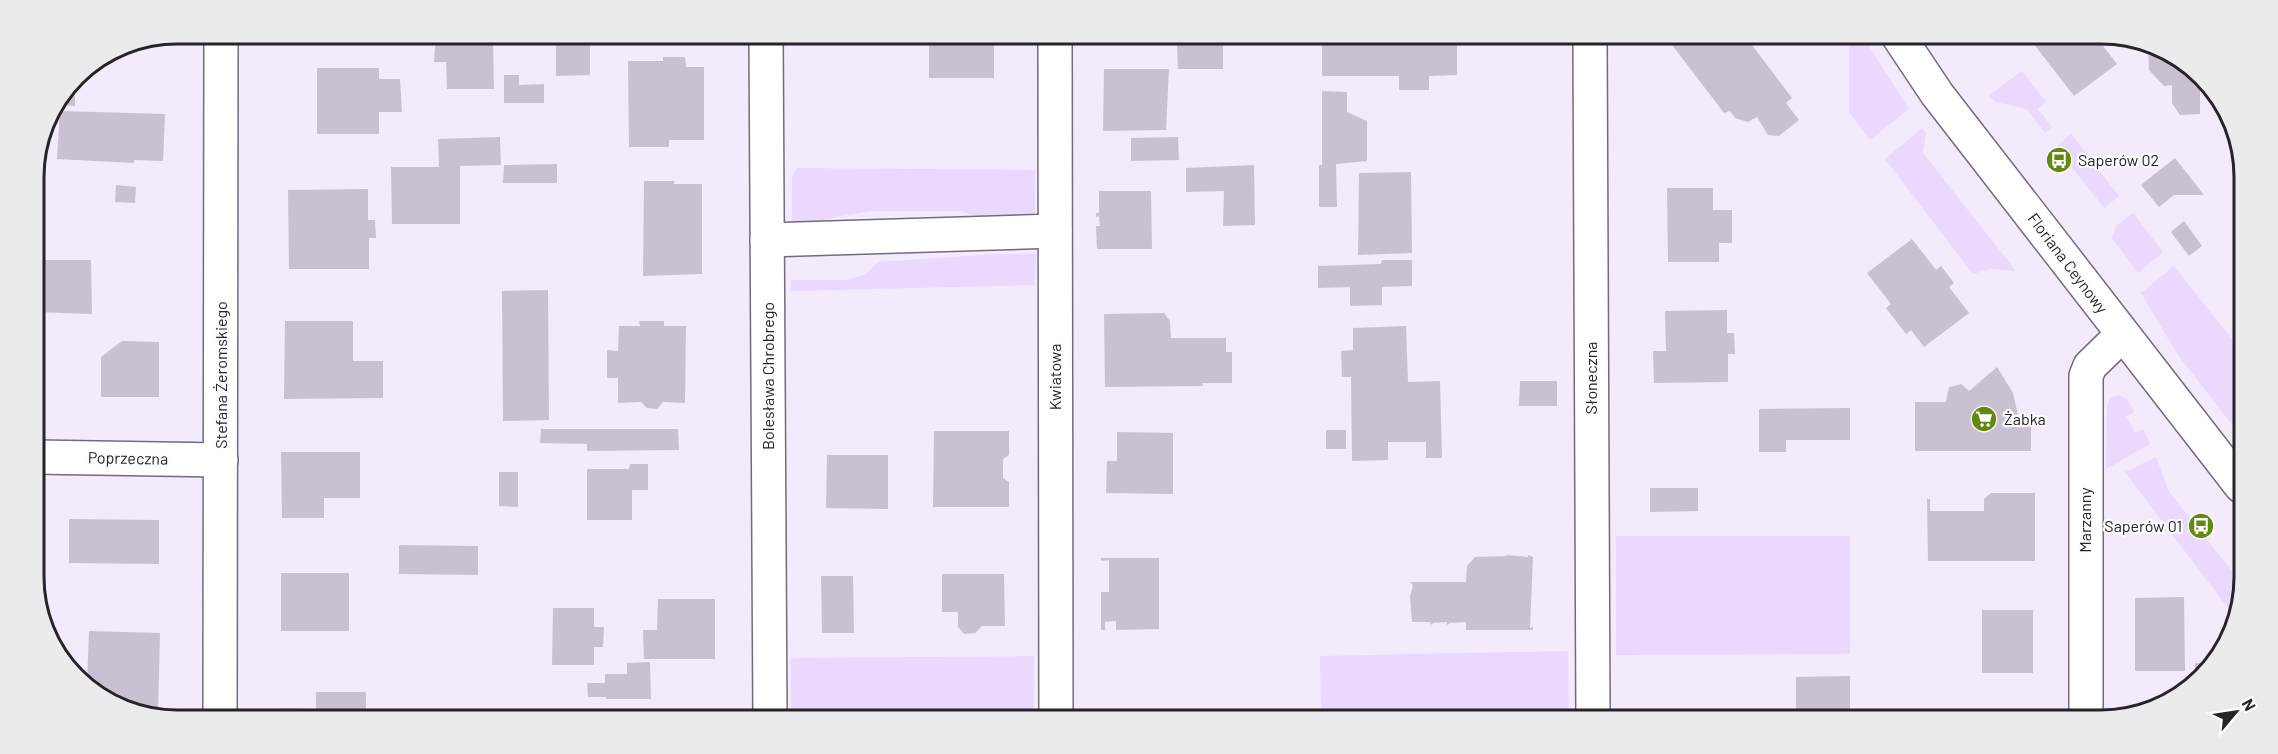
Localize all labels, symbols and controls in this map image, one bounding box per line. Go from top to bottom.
bus stop icon: Saperów 02 [2044,145,2074,175]
place label: Saperów 02 [2078,150,2159,169]
street label: Floriana Ceynowy [2024,209,2113,317]
street label: Stefana Żeromskiego [211,301,230,449]
street label: Bolesława Chrobrego [758,302,777,450]
street label: Słoneczna [1581,342,1600,414]
street label: Kwiatowa [1045,344,1064,410]
supermarket icon: Żabka [1969,404,1999,434]
place label: Żabka [2004,409,2046,428]
street label: Poprzeczna [88,447,168,468]
street label: Marzanny [2075,487,2094,553]
bus stop icon: Saperów 01 [2186,511,2216,541]
place label: Saperów 01 [2104,516,2182,535]
north arrow [2206,682,2266,742]
text: N [2239,695,2260,714]

